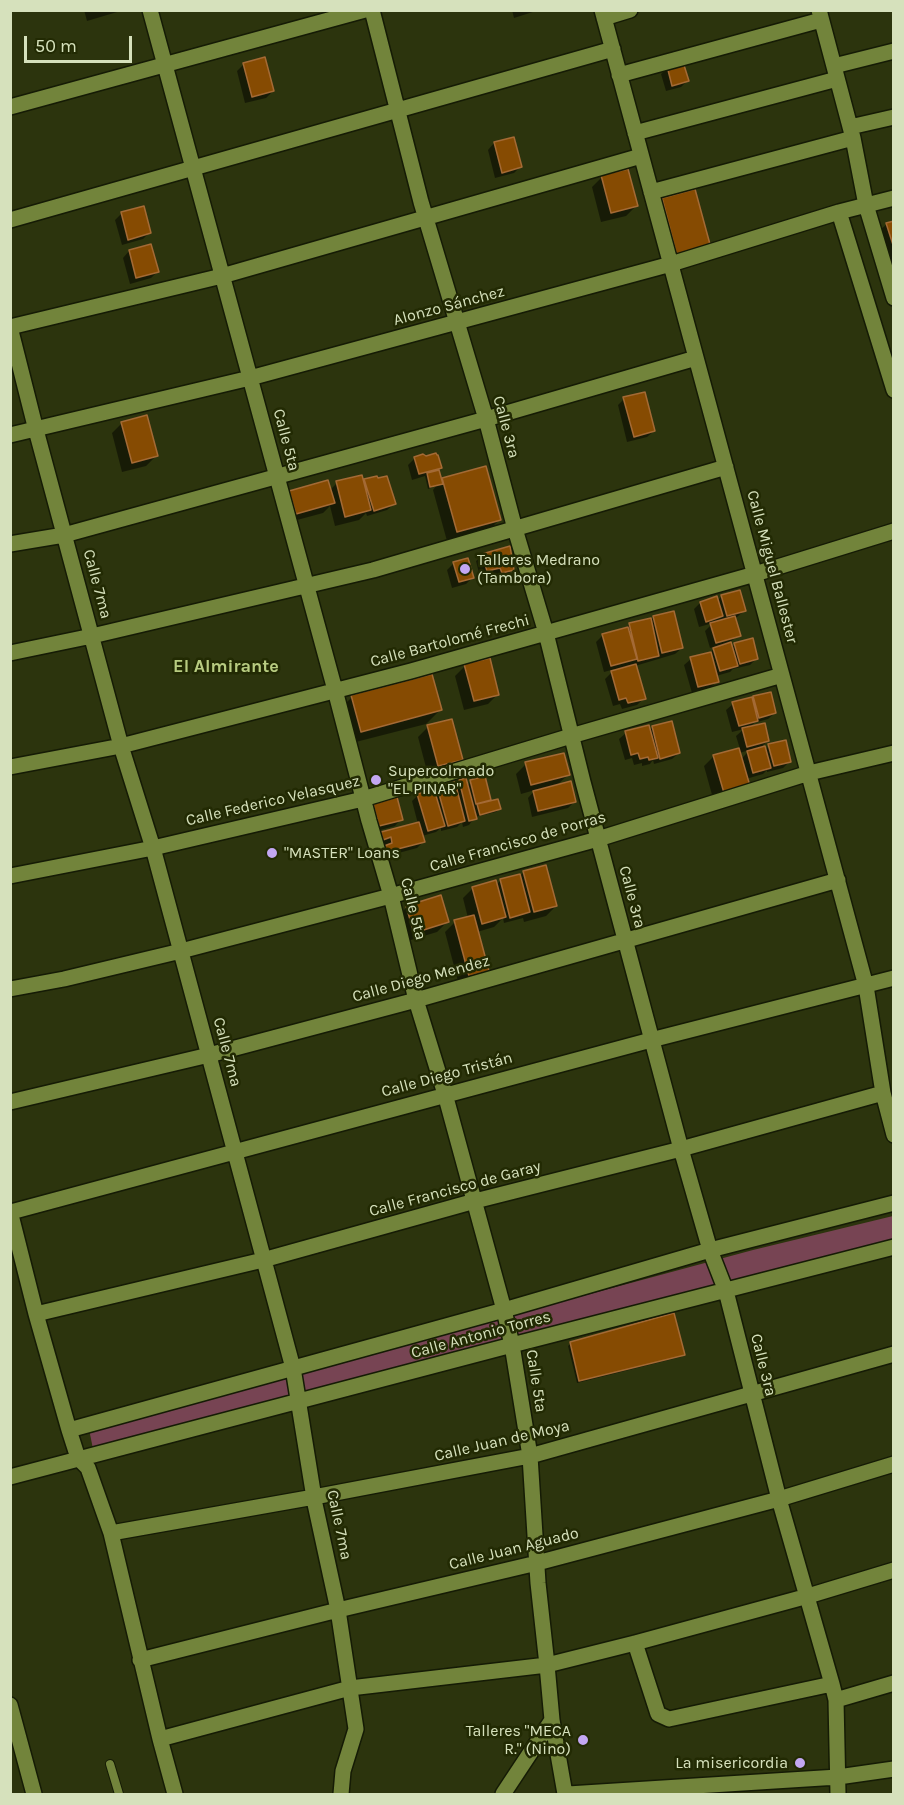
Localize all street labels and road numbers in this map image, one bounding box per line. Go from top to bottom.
street label: Alonzo Sánchez [391,282,507,330]
street label: Calle 3ra [488,394,524,460]
street label: Calle 5ta [269,407,303,473]
street label: Calle Miguel Ballester [742,488,802,646]
street label: Calle 7ma [79,547,115,621]
street label: Calle Bartolomé Frechi [368,610,532,672]
street label: Calle Federico Velasquez [184,772,362,830]
street label: Calle Francisco de Porras [428,808,608,876]
street label: Calle 3ra [614,864,650,930]
street label: Calle 5ta [396,876,430,942]
street label: Calle Diego Mendez [350,951,492,1007]
street label: Calle 7ma [209,1015,245,1089]
street label: Calle Diego Tristán [379,1048,515,1102]
street label: Calle Francisco de Garay [367,1157,543,1221]
street label: Calle Antonio Torres [409,1307,553,1363]
street label: Calle 3ra [746,1332,780,1398]
street label: Calle 5ta [522,1348,550,1414]
street label: Calle Juan de Moya [433,1416,571,1466]
street label: Calle 7ma [322,1488,356,1562]
street label: Calle Juan Aguado [447,1524,581,1574]

